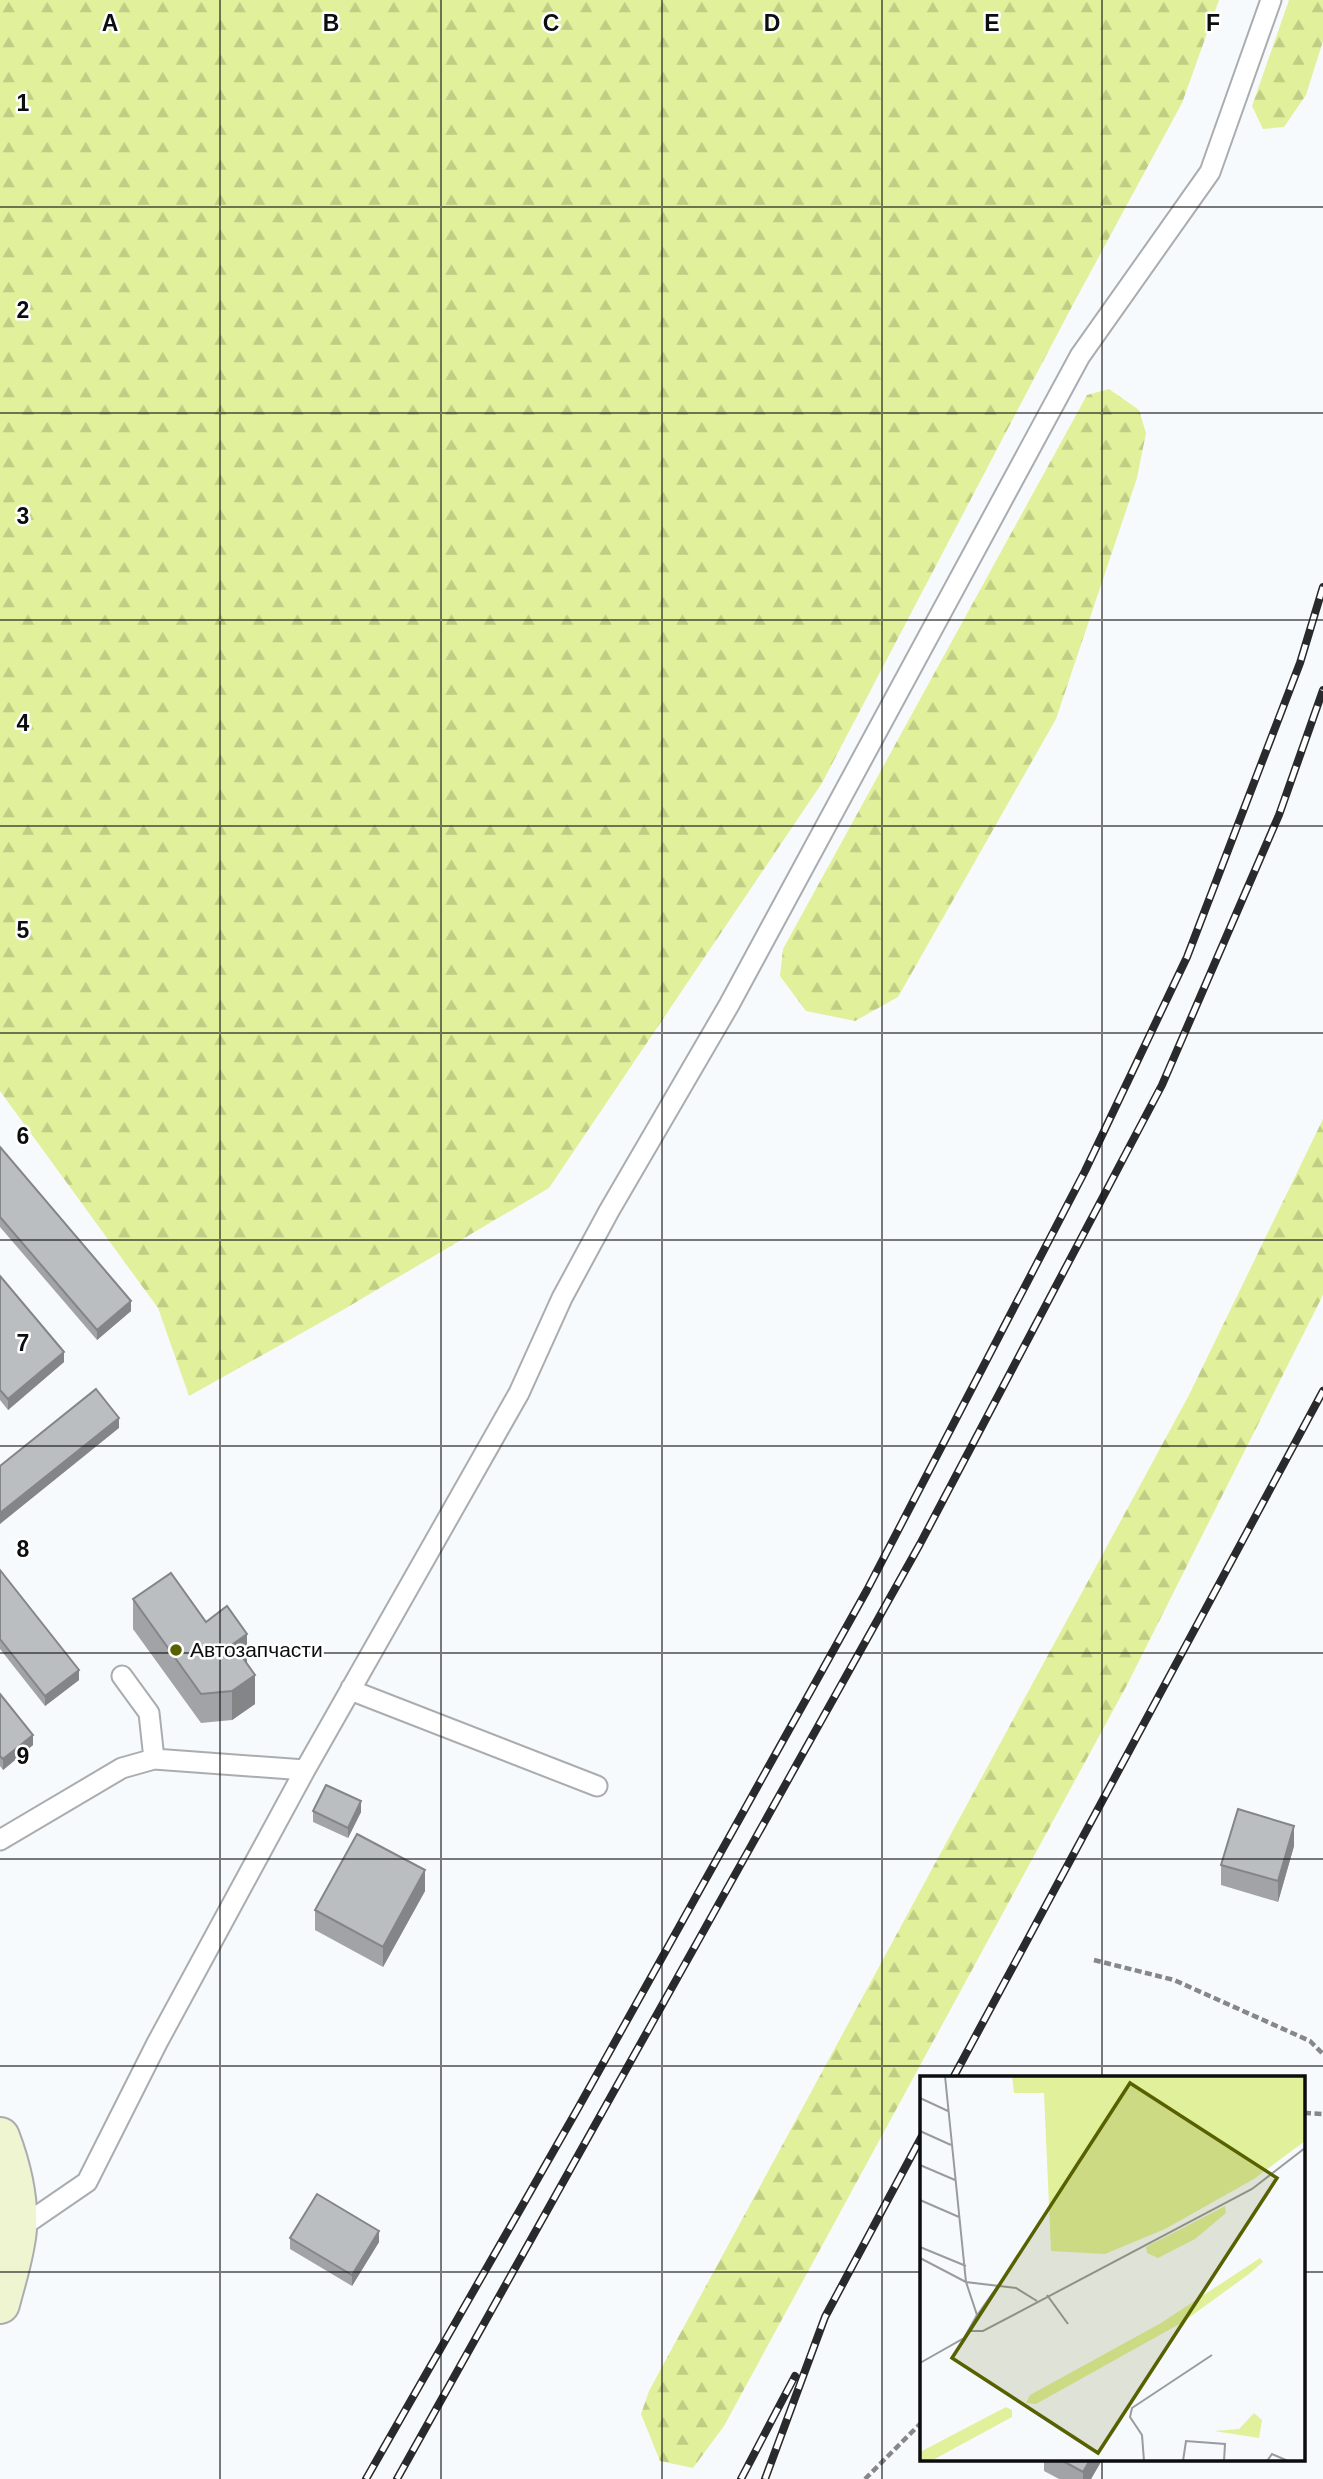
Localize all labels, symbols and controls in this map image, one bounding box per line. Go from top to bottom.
text: A [102,10,118,36]
text: B [323,10,339,36]
text: C [543,10,559,36]
text: D [764,10,780,36]
text: E [984,10,1000,36]
text: F [1206,10,1220,36]
text: 1 [17,90,30,116]
text: 2 [17,297,29,323]
text: 3 [17,503,29,529]
text: 4 [17,710,30,736]
text: 5 [17,917,30,943]
text: 6 [17,1123,29,1149]
text: 7 [17,1330,29,1356]
text: 8 [17,1536,30,1562]
place label: Автозапчасти [190,1638,323,1661]
marker: Автозапчасти [168,1642,184,1658]
text: 9 [17,1743,29,1769]
inset map [920,2076,1306,2462]

